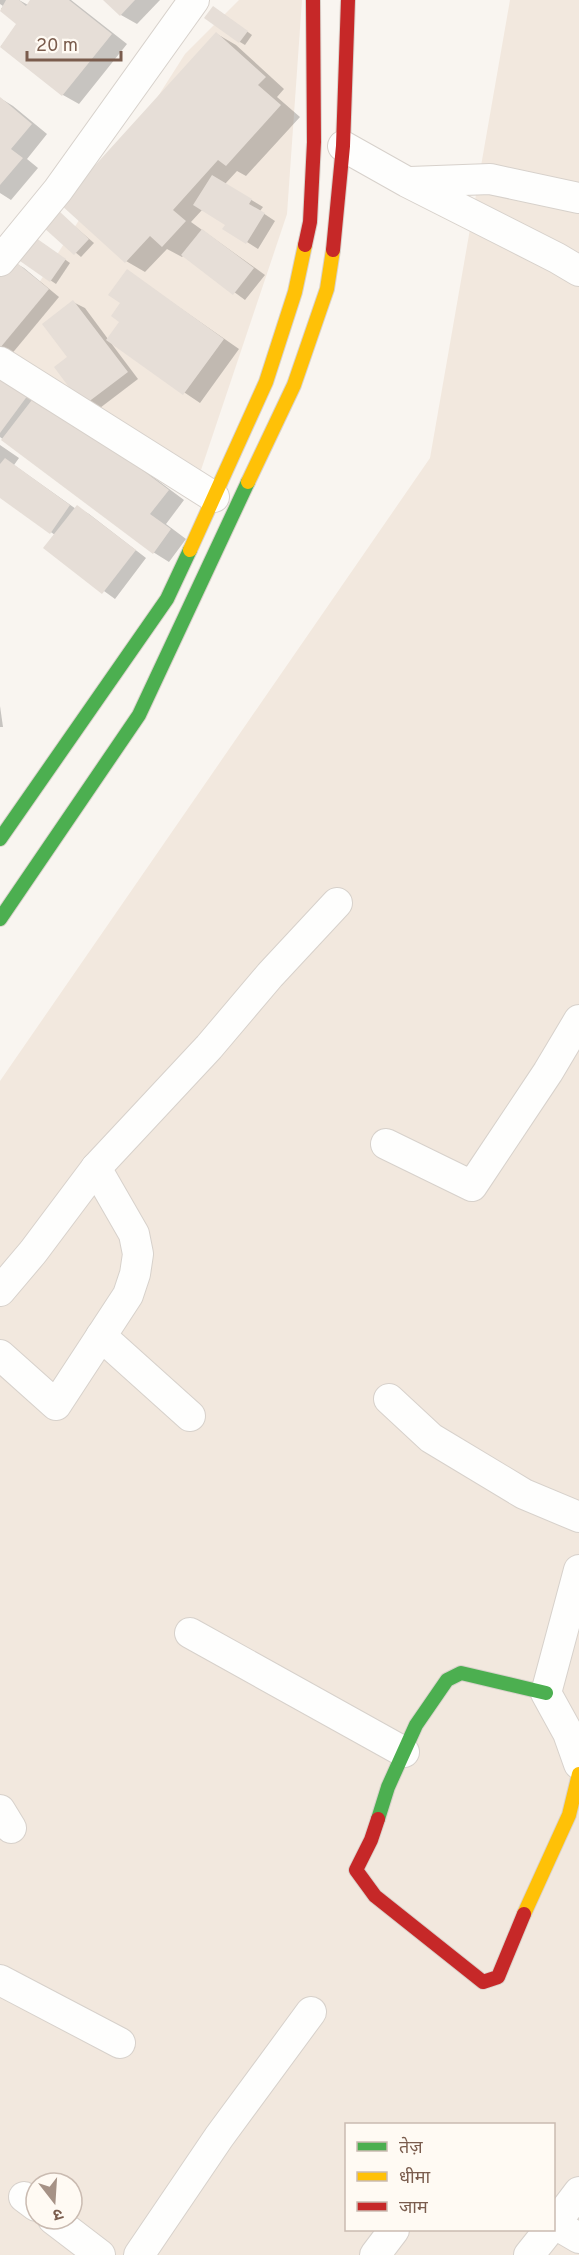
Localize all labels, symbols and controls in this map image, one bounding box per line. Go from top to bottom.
scale bar [27,24,122,62]
text: 20 m [36,35,78,58]
legend [345,2123,555,2231]
text: तेज़ [399,2136,423,2160]
text: धीमा [399,2167,430,2190]
north arrow [24,2171,84,2231]
text: जाम [399,2197,429,2220]
text: उ [50,2202,65,2225]

